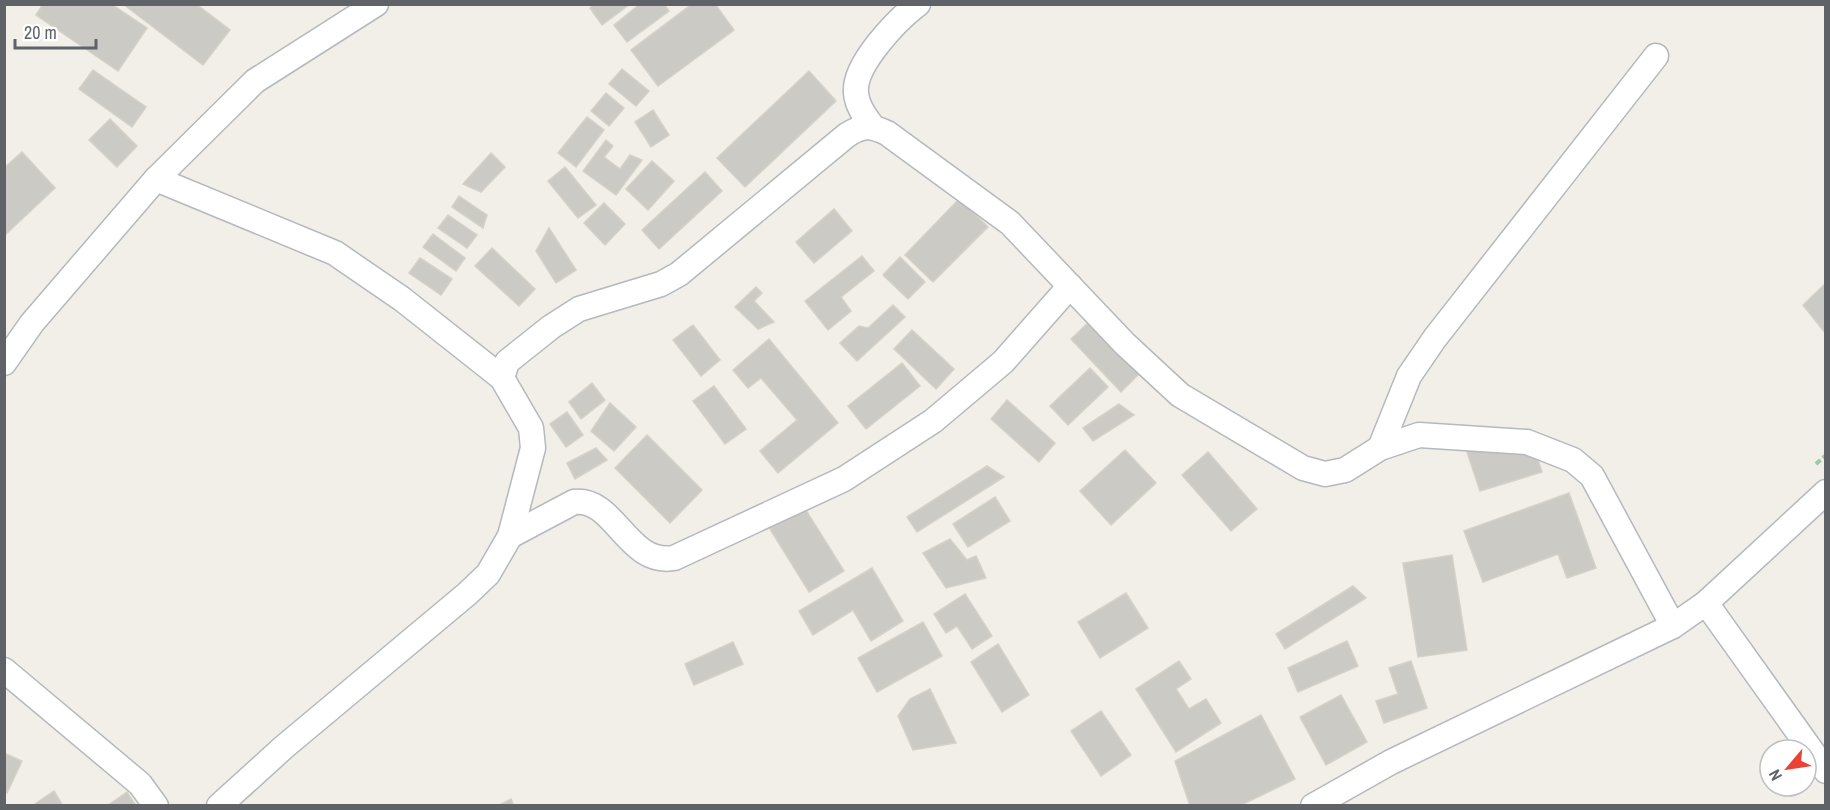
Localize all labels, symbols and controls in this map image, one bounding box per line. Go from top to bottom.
scale bar [15,12,96,50]
text: 20 m [24,20,57,45]
north arrow [1758,738,1818,798]
text: N [1763,766,1787,785]

